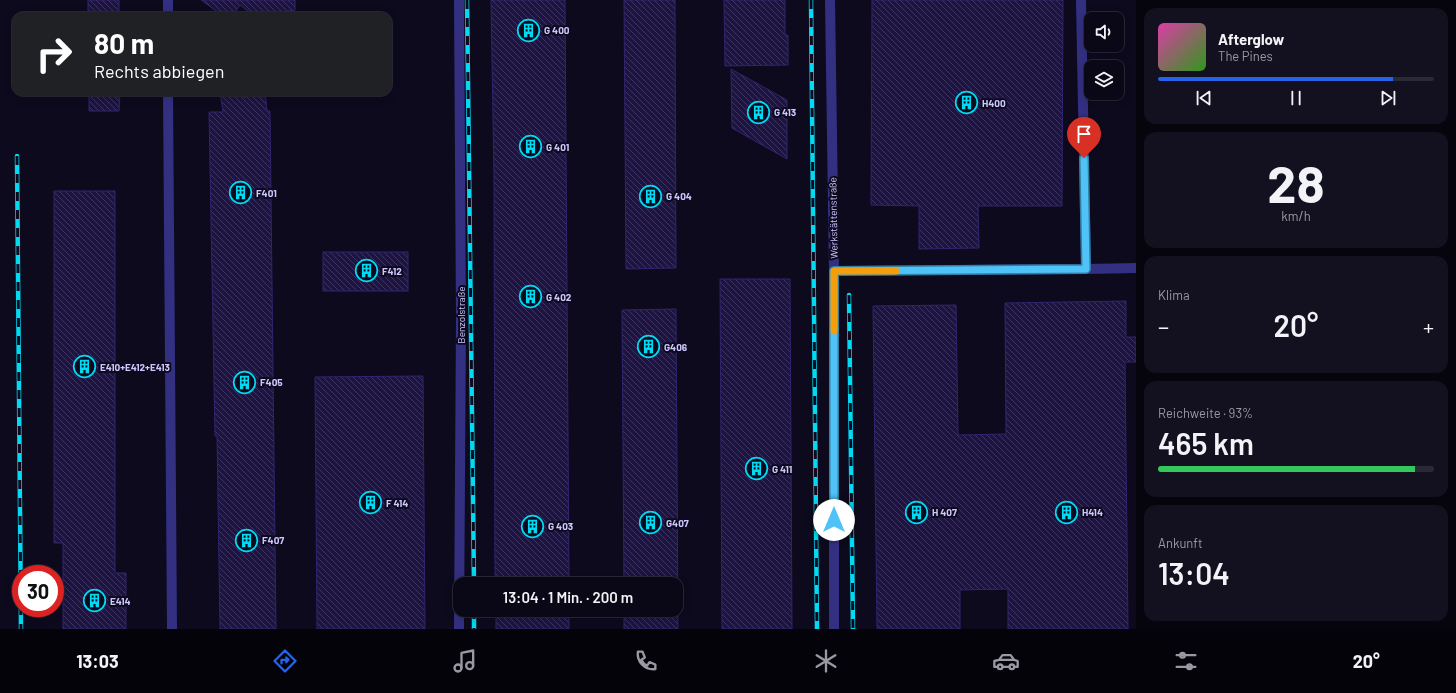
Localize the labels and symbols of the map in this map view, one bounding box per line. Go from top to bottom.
building icon: G 400 [516,17,542,43]
place label: G 400 [544,24,570,36]
building icon: H400 [954,90,980,116]
place label: H400 [982,97,1006,109]
building icon: G 413 [746,99,772,125]
place label: G 413 [774,106,796,118]
pin [1067,117,1101,158]
building icon: G 401 [517,134,543,160]
place label: G 401 [546,141,569,153]
street label: Werkstättenstraße [826,177,840,259]
building icon: F401 [228,180,254,206]
building icon: G 404 [638,183,664,209]
place label: F401 [256,187,277,199]
place label: G 404 [666,190,692,202]
building icon: F412 [353,258,379,284]
place label: F412 [382,265,402,277]
building icon: G 402 [517,284,543,310]
street label: Benzolstraße [455,286,467,344]
place label: G 402 [546,291,572,303]
building icon: G406 [636,334,662,360]
place label: G406 [664,341,688,353]
building icon: E410+E412+E413 [72,354,98,380]
place label: E410+E412+E413 [100,361,170,373]
building icon: F405 [231,369,257,395]
place label: F405 [260,376,283,388]
building icon: G 411 [743,456,769,482]
place label: G 411 [772,463,792,475]
building icon: F 414 [357,490,383,516]
place label: F 414 [386,497,408,509]
position arrow [813,499,855,541]
building icon: H 407 [904,499,930,525]
building icon: H414 [1054,499,1080,525]
place label: H 407 [932,506,957,518]
place label: H414 [1082,506,1103,518]
building icon: G407 [637,510,663,536]
building icon: G 403 [519,513,545,539]
place label: G407 [666,517,689,529]
place label: G 403 [548,520,573,532]
building icon: F407 [234,527,260,553]
place label: F407 [262,534,284,546]
speed limit sign: 30 [12,565,64,617]
building icon: E414 [81,588,107,614]
place label: E414 [110,595,131,607]

